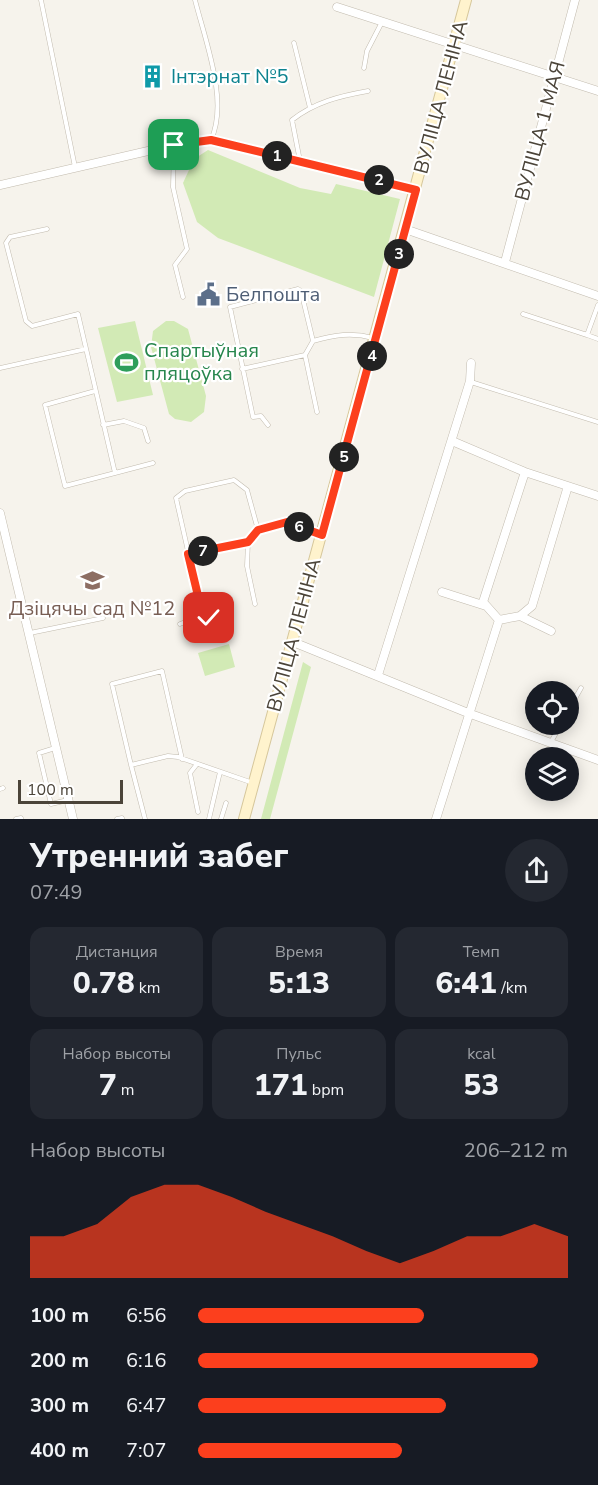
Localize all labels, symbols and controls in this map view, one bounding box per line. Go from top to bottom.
street label: ВУЛІЦА ЛЕНІНА [408,17,475,177]
street label: ВУЛІЦА 1 МАЯ [508,58,572,204]
building icon: Інтэрнат №5 [140,63,166,89]
place label: Інтэрнат №5 [171,63,289,90]
pin [148,119,199,170]
icon: arrive [157,128,190,161]
pin: 1 [262,141,292,171]
text: 1 [272,145,282,167]
pin: 2 [364,165,394,195]
text: 2 [374,169,384,191]
pin: 3 [384,239,414,269]
text: 3 [394,243,404,265]
public building icon: Белпошта [195,281,221,307]
place label: Белпошта [226,281,320,308]
place label: Спартыўная пляцоўка [144,337,259,387]
pin: 4 [357,341,387,371]
text: 4 [367,345,377,367]
sports icon: Спартыўная пляцоўка [113,349,139,375]
pin: 5 [329,442,359,472]
text: 5 [339,446,349,468]
pin: 6 [284,512,314,542]
text: 6 [294,516,304,538]
pin: 7 [188,536,218,566]
text: 7 [198,540,208,562]
street label: ВУЛІЦА ЛЕНІНА [261,555,328,715]
school or university icon: Дзіцячы сад №12 [79,568,105,594]
pin [183,592,234,643]
place label: Дзіцячы сад №12 [9,595,175,622]
icon: check [192,601,225,634]
map controls [525,681,579,801]
button: locate [525,681,579,735]
button: layers [525,747,579,801]
scale bar [18,777,123,804]
text: 100 m [27,779,74,801]
text: Утренний забег [30,834,289,879]
button: share [505,839,568,902]
text: 07:49 [30,879,83,906]
text: Дистанция [76,941,158,963]
text: Время [275,941,323,963]
text: Темп [463,941,500,963]
text: 0.78 [73,963,135,1004]
text: 5:13 [268,963,330,1004]
text: 6:41 [435,963,497,1004]
text: km [135,977,160,999]
text: /km [497,977,527,999]
text: Набор высоты [62,1043,171,1065]
text: Пульс [276,1043,322,1065]
text: kcal [467,1043,496,1065]
text: 7 [99,1065,117,1106]
text: 171 [254,1065,308,1106]
text: 53 [463,1065,499,1106]
text: m [117,1079,135,1101]
text: bpm [308,1079,344,1101]
text: Набор высоты [30,1137,165,1164]
text: 206–212 m [464,1137,568,1164]
text: 100 m [30,1302,89,1329]
text: 6:56 [126,1302,167,1329]
text: 200 m [30,1347,89,1374]
text: 6:16 [126,1347,167,1374]
text: 300 m [30,1392,89,1419]
text: 6:47 [126,1392,167,1419]
text: 400 m [30,1437,89,1464]
text: 7:07 [126,1437,167,1464]

